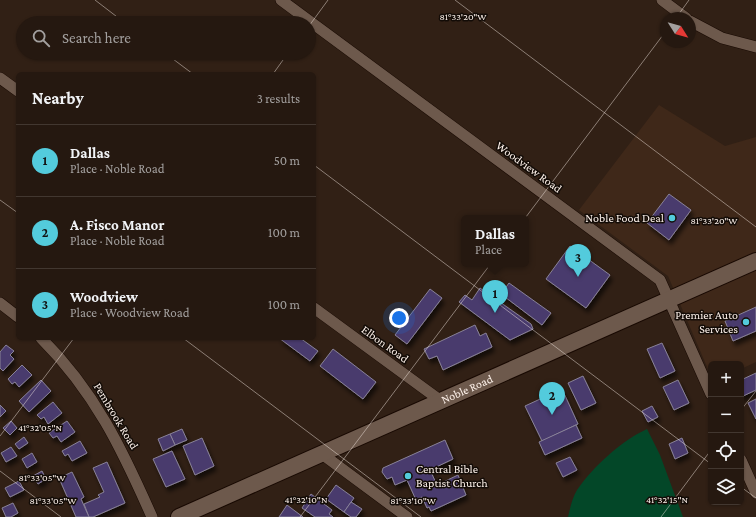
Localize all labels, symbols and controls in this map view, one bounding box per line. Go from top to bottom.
text: 81°33'20"W [439,11,487,22]
north arrow [660,12,696,48]
search box [16,16,316,60]
icon: search [30,27,52,49]
text: Search here [62,30,131,46]
text: Nearby [32,89,84,108]
text: 3 results [257,91,300,106]
street label: Woodview Road [493,138,565,196]
text: Dallas [70,145,110,161]
text: 1 [43,153,47,168]
text: 50 m [274,153,300,168]
text: Place · Noble Road [70,161,165,176]
place label: Noble Food Deal [585,211,664,225]
marker: Noble Food Deal [667,213,677,223]
popup [461,215,529,267]
text: 81°33'20"W [690,215,738,226]
text: A. Fisco Manor [70,217,164,233]
text: 2 [42,225,48,240]
text: 100 m [268,225,300,240]
text: Dallas [475,226,515,242]
text: Place · Noble Road [70,233,165,248]
text: Place [475,242,502,257]
pin: 3 [565,244,591,277]
pin: 1 [482,280,508,313]
text: Woodview [70,289,138,305]
text: 3 [42,297,48,312]
text: 100 m [268,297,300,312]
text: Place · Woodview Road [70,305,190,320]
your location [389,308,409,328]
place label: Premier Auto Services [675,308,738,336]
marker: Premier Auto Services [741,317,751,327]
street label: Elbon Road [359,322,412,366]
map controls [708,361,744,505]
button: + [708,361,744,397]
street label: Noble Road [439,371,496,407]
street label: Pembrook Road [91,380,142,452]
pin: 2 [539,382,565,415]
button: − [708,397,744,433]
text: 41°32'05"N [18,422,62,433]
button: locate [708,433,744,469]
place label: Central Bible Baptist Church [416,462,488,490]
button: layers [708,469,744,505]
marker: Central Bible Baptist Church [403,471,413,481]
text: 81°33'05"W [19,472,66,483]
text: 41°32'10"N [285,494,328,505]
text: 41°32'15"N [646,494,688,505]
text: 81°33'05"W [30,495,77,506]
text: 81°33'10"W [390,495,437,506]

